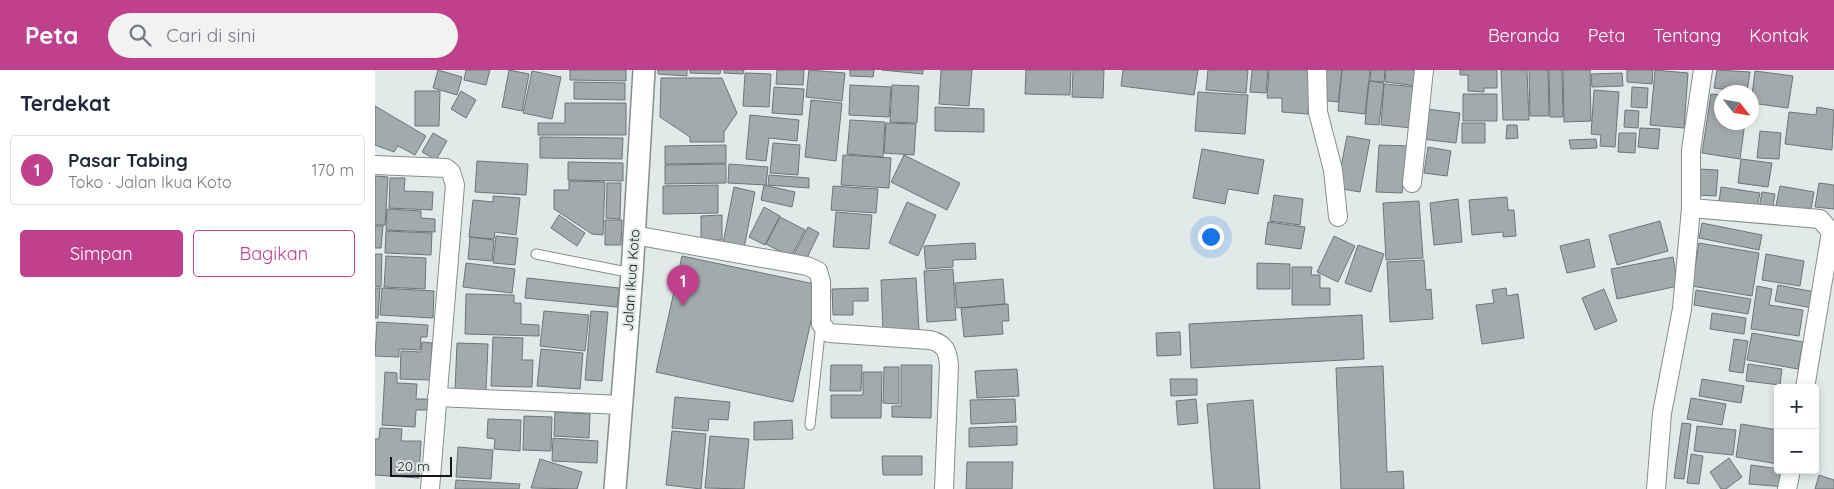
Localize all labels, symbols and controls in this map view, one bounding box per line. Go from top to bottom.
search box [108,13,458,58]
text: Peta [25,20,78,50]
icon: search [126,21,154,49]
text: Cari di sini [166,23,256,47]
text: Beranda [1488,24,1560,47]
text: Peta [1588,24,1625,47]
text: Tentang [1653,24,1721,47]
text: Kontak [1749,24,1809,47]
north arrow [1714,85,1759,130]
text: Terdekat [20,90,111,116]
text: Pasar Tabing [68,148,188,172]
text: 1 [34,160,40,180]
text: 170 m [311,160,354,180]
text: Toko · Jalan Ikua Koto [68,172,232,192]
your location [1198,224,1224,250]
street label: Jalan Ikua Koto [618,228,644,332]
button: Simpan [20,230,183,277]
button: Bagikan [193,230,355,277]
pin: 1 [667,265,699,306]
map controls [1774,384,1819,474]
button: + [1774,384,1819,429]
button: − [1774,429,1819,474]
scale bar [390,454,453,477]
text: 20 m [397,457,430,475]

